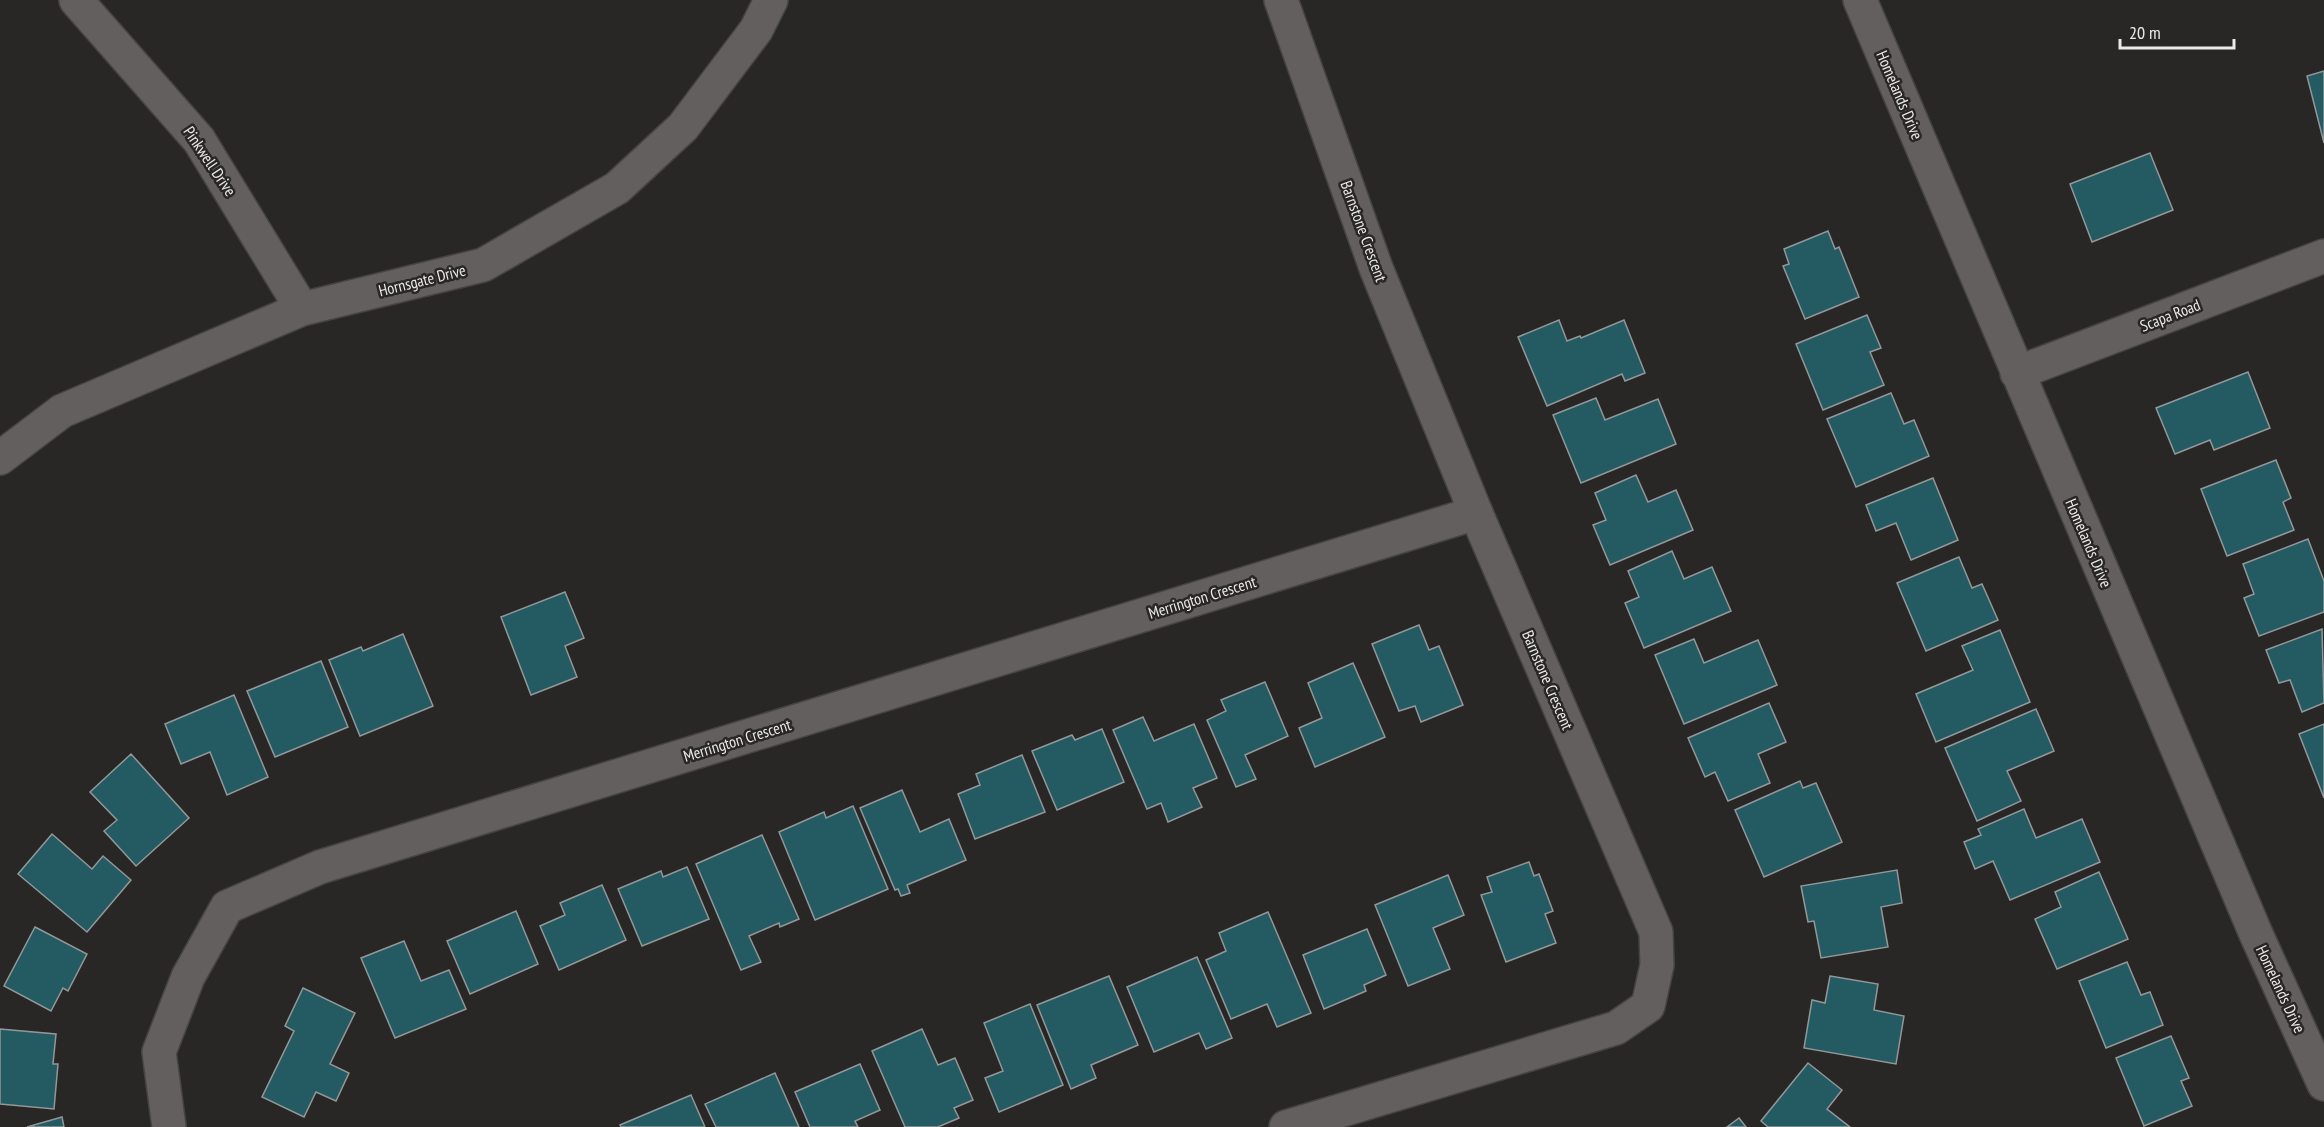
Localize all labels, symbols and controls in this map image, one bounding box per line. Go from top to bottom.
scale bar [2120,12,2234,50]
text: 20 m [2129,21,2161,44]
street label: Homelands Drive [1872,48,1928,142]
street label: Pinkwell Drive [179,122,241,200]
street label: Barnstone Crescent [1336,178,1392,285]
street label: Hornsgate Drive [376,260,468,300]
street label: Scapa Road [2137,294,2203,336]
street label: Homelands Drive [2061,496,2117,590]
street label: Merrington Crescent [1146,571,1259,623]
street label: Barnstone Crescent [1518,627,1578,733]
street label: Merrington Crescent [681,714,794,766]
street label: Homelands Drive [2252,942,2310,1036]

